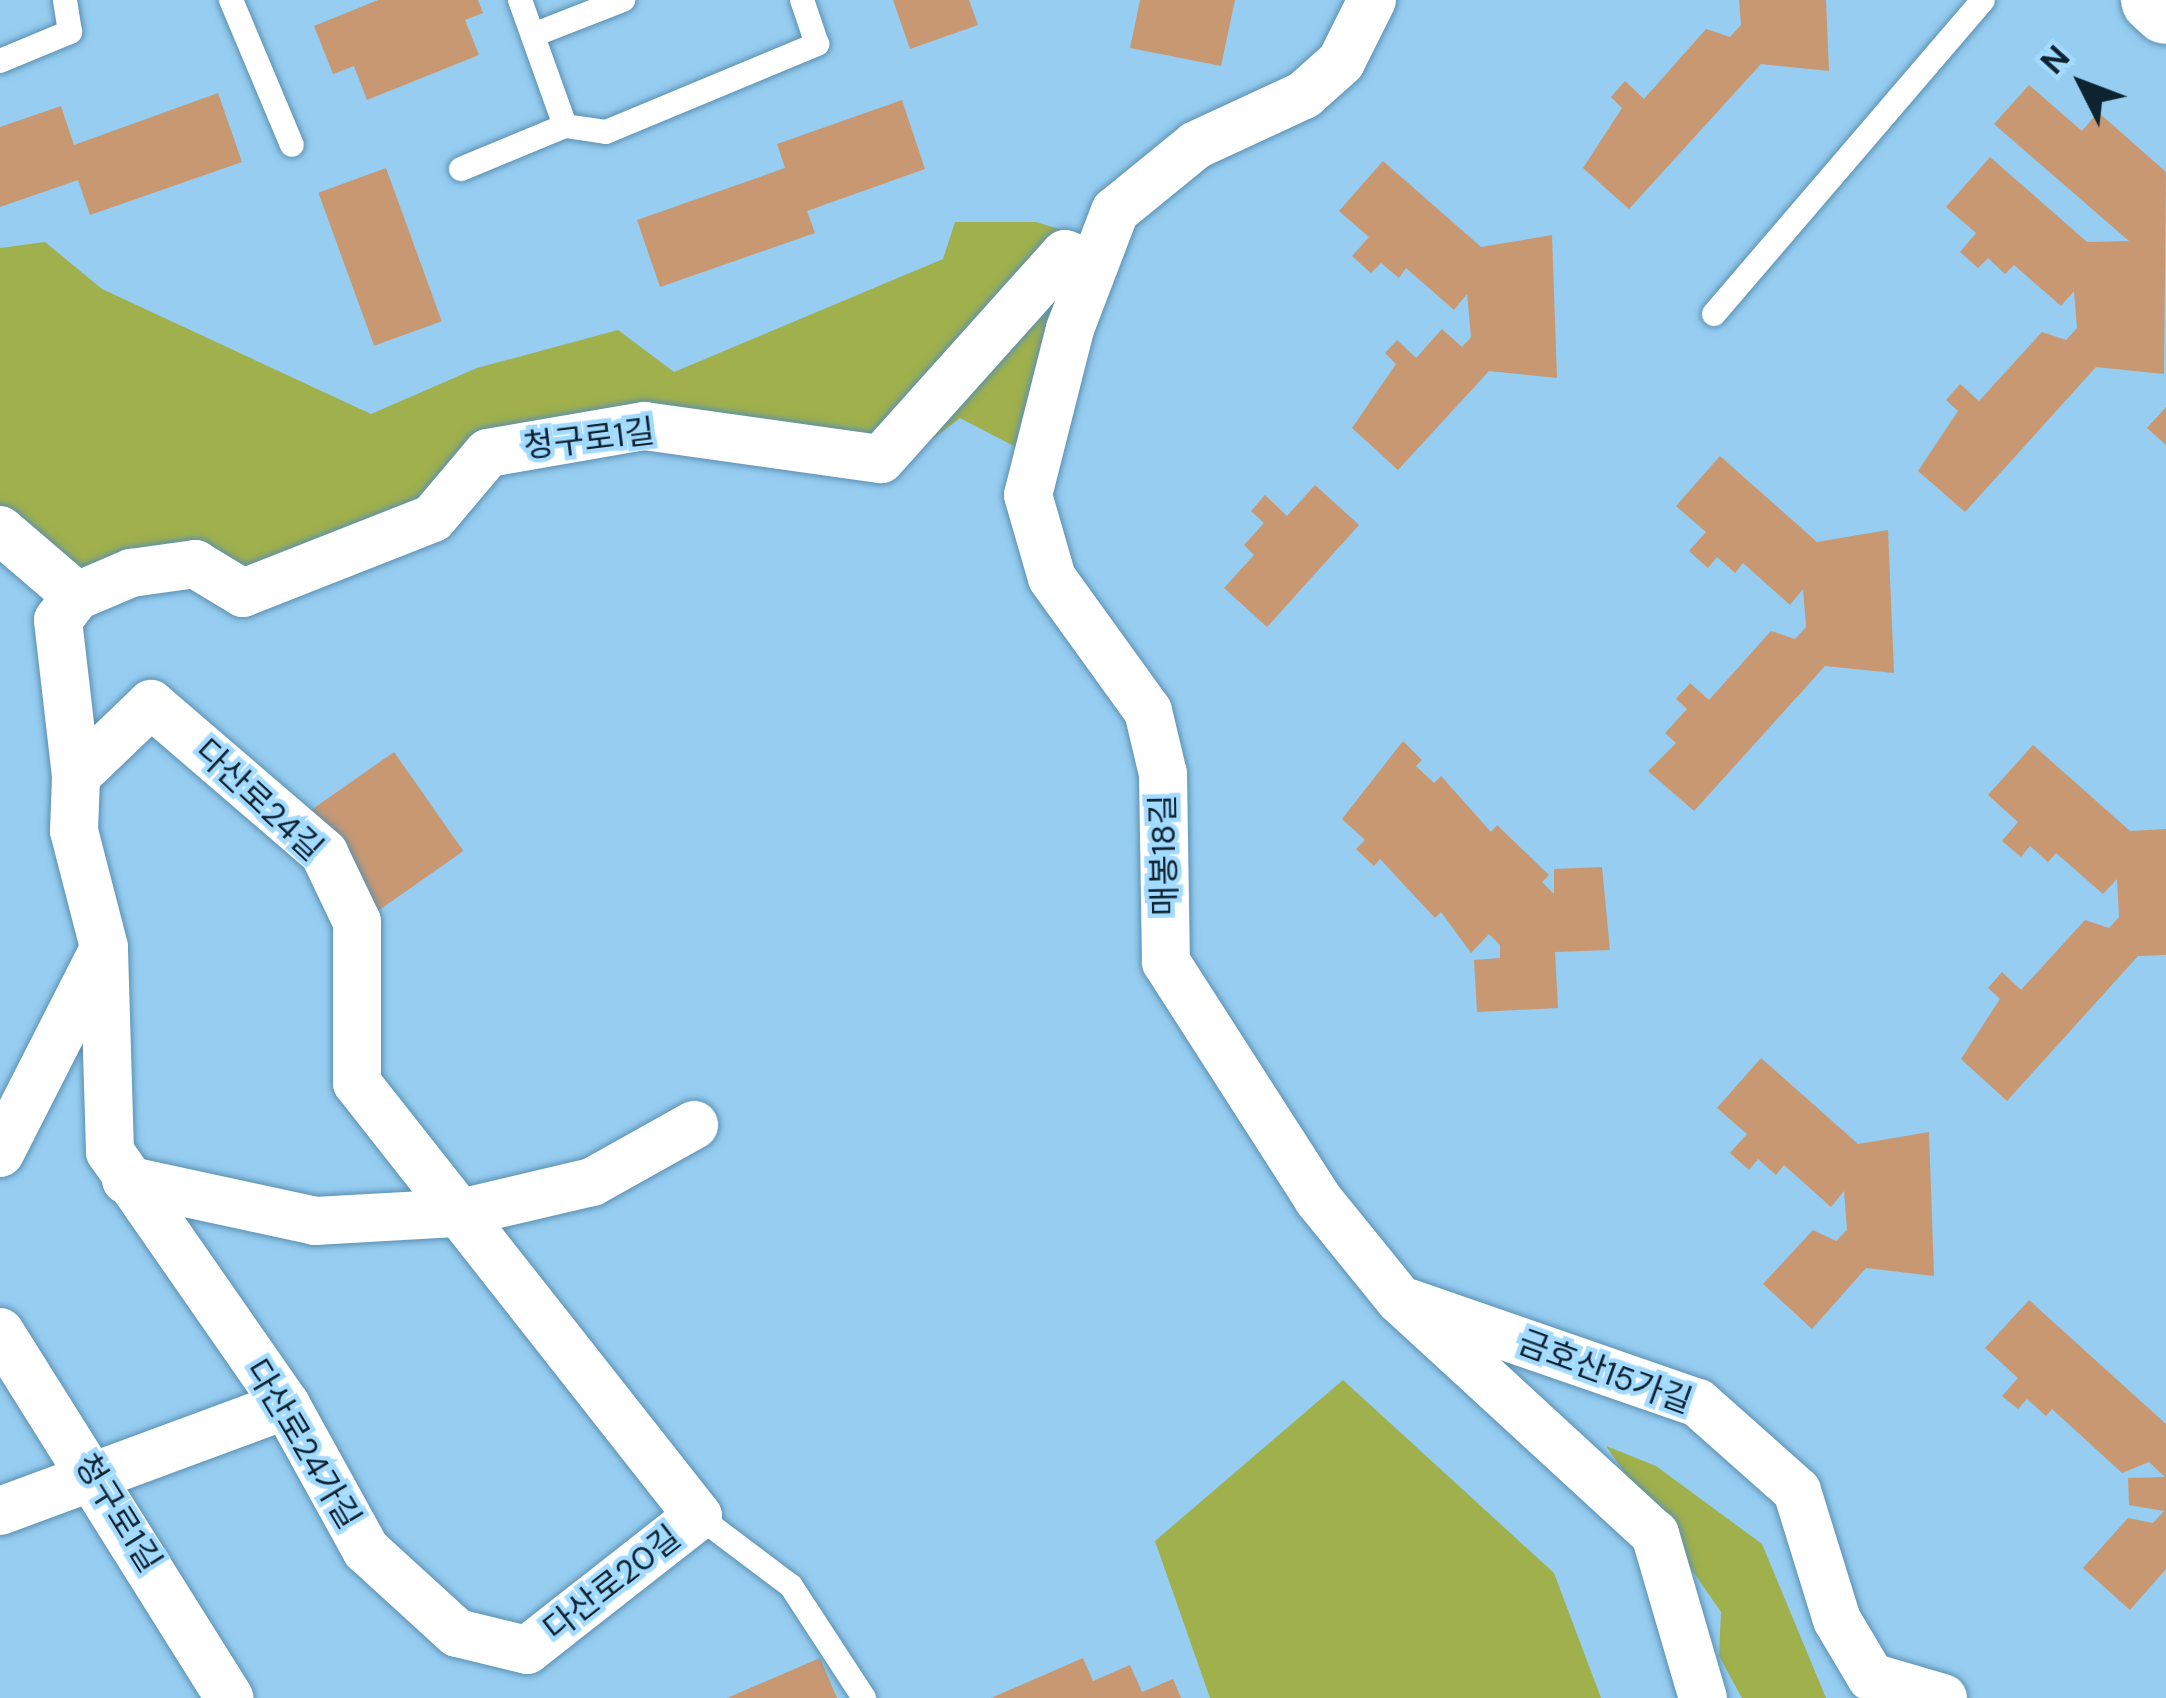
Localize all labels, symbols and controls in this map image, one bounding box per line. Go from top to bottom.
north arrow [2022,24,2142,144]
text: N [2031,36,2079,83]
street label: 청구로1길 [521,411,657,467]
street label: 다산로24길 [187,731,331,869]
street label: 매봉18길 [1143,794,1185,916]
street label: 금호산15가길 [1513,1322,1697,1422]
street label: 다산로24가길 [237,1352,369,1536]
street label: 청구로1길 [66,1447,170,1579]
street label: 다산로20길 [536,1517,688,1649]

